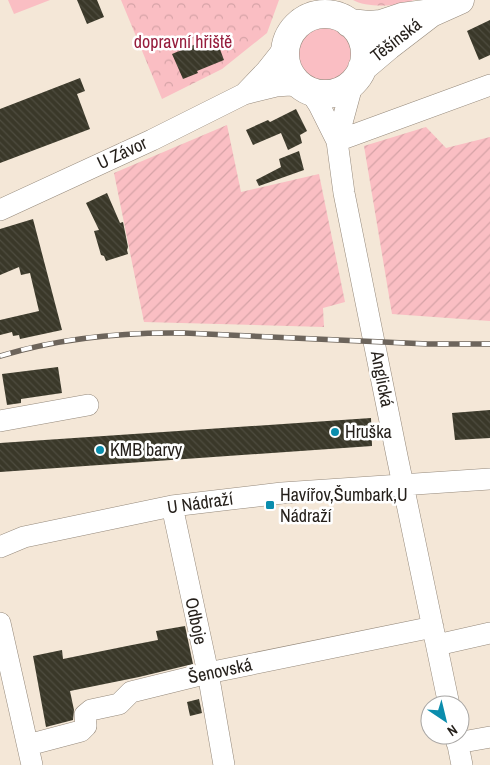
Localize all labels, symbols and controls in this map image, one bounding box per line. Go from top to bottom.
street label: Těšínská [365,12,426,67]
park label: dopravní hřiště [134,29,232,54]
street label: U Závor [93,130,151,175]
street label: Anglická [365,348,400,409]
place label: Hruška [345,419,392,444]
marker: Hruška [329,426,341,438]
place label: KMB barvy [110,437,183,462]
marker: KMB barvy [94,444,106,456]
place label: Havířov,Šumbark,U Nádraží [280,482,408,528]
street label: U Nádraží [165,485,235,520]
marker: Havířov,Šumbark,U Nádraží [264,499,276,511]
street label: Odboje [179,595,214,647]
street label: Šenovská [186,652,254,689]
north arrow [420,695,470,745]
text: N [444,721,461,740]

